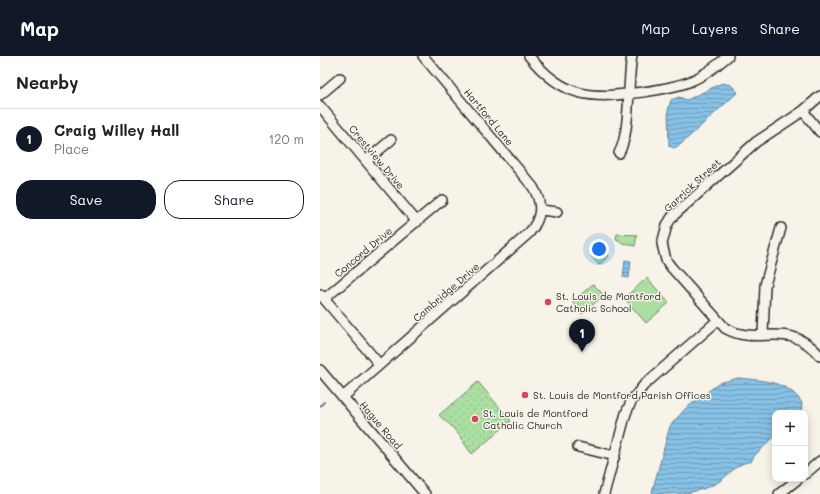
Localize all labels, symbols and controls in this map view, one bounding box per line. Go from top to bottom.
text: Map [20,16,59,41]
text: Map [641,19,670,38]
text: Layers [692,19,738,38]
text: Share [760,19,800,38]
text: Nearby [16,71,78,93]
street label: Hartford Lane [461,86,517,148]
text: Craig Willey Hall [54,120,179,140]
street label: Crestview Drive [346,122,408,192]
text: 1 [26,130,32,147]
text: 120 m [268,130,304,147]
text: Place [54,140,89,157]
street label: Garrick Street [661,155,723,215]
button: Save [16,180,156,219]
button: Share [164,180,304,219]
street label: Concord Drive [331,224,395,280]
your location [589,239,609,259]
street label: Cambridge Drive [410,259,482,325]
place label: St. Louis de Montford Catholic School [556,289,661,315]
marker: St. Louis de Montford Catholic School [543,297,553,307]
pin: 1 [569,319,595,352]
place label: St. Louis de Montford Parish Offices [533,388,711,402]
marker: St. Louis de Montford Parish Offices [520,390,530,400]
street label: Hague Road [357,398,405,452]
place label: St. Louis de Montford Catholic Church [483,406,588,432]
map controls [772,410,808,482]
button: + [772,410,808,446]
marker: St. Louis de Montford Catholic Church [470,414,480,424]
button: − [772,446,808,482]

